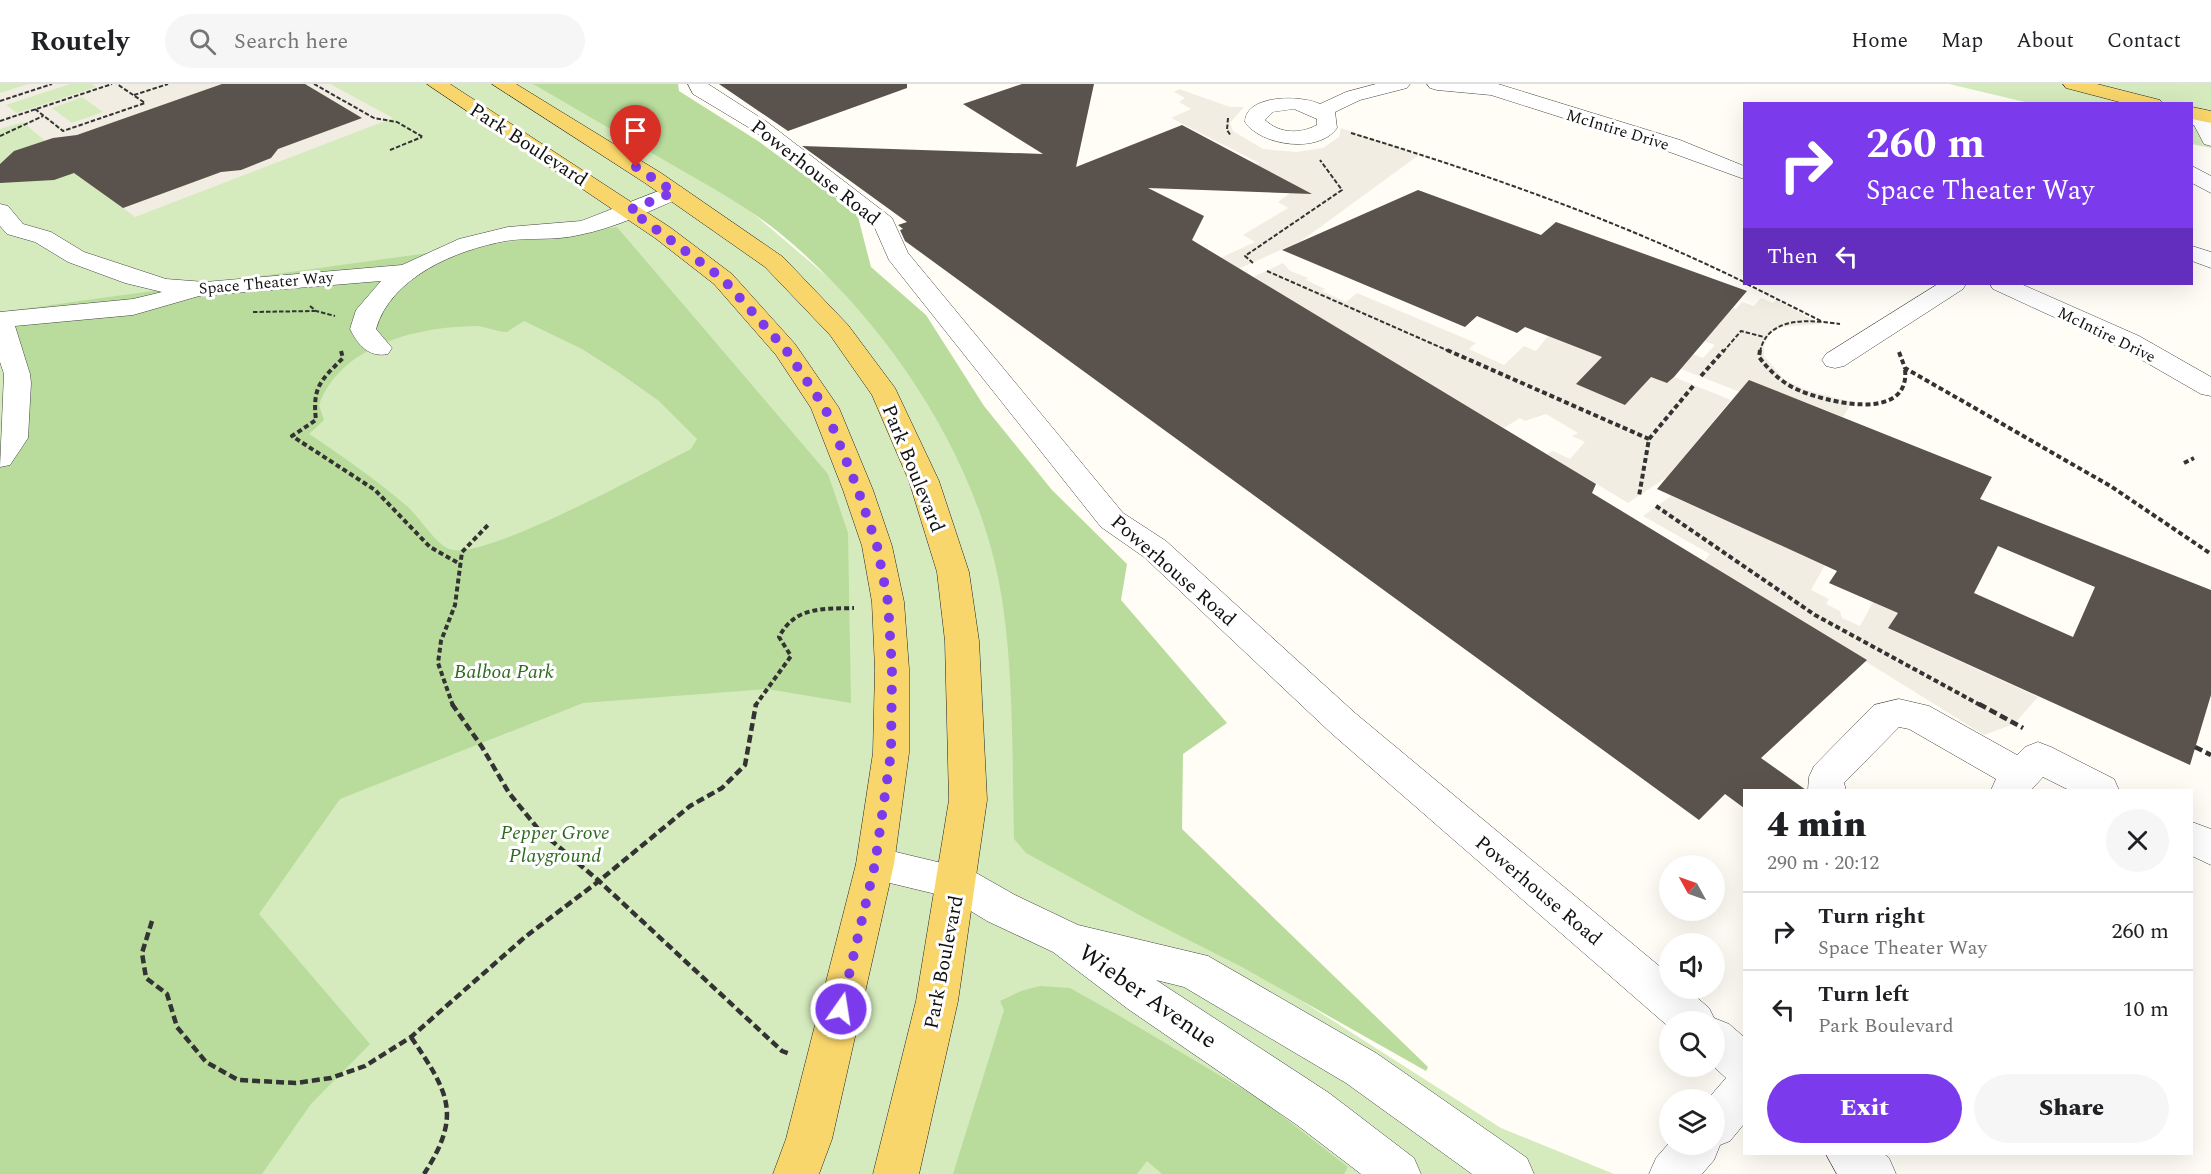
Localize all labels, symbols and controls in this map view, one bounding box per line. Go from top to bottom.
search box [165,14,585,68]
text: Routely [30,20,129,63]
icon: search [186,25,219,58]
text: Search here [234,25,348,58]
text: Home [1851,25,1908,57]
text: Map [1941,25,1983,57]
text: About [2016,25,2074,57]
text: Contact [2107,25,2181,57]
street label: Park Boulevard [463,95,594,194]
street label: McIntire Drive [1563,103,1672,157]
pin [610,105,661,167]
street label: Powerhouse Road [744,112,887,233]
text: 260 m [1866,113,1985,176]
icon: arrive [619,114,652,147]
icon: right [1767,126,1845,204]
text: Space Theater Way [1866,170,2094,212]
text: Then [1767,240,1818,273]
icon: left [1830,240,1863,273]
street label: Space Theater Way [198,265,336,301]
street label: McIntire Drive [2053,301,2160,369]
street label: Park Boulevard [874,400,952,537]
street label: Powerhouse Road [1104,508,1243,634]
park label: Balboa Park [454,657,555,687]
text: 4 min [1767,798,1867,853]
button: close [2106,809,2169,872]
park label: Pepper Grove Playground [500,818,610,871]
street label: Powerhouse Road [1468,829,1608,953]
text: 290 m · 20:12 [1767,848,1879,878]
north arrow [1659,855,1725,921]
map controls [1659,855,1725,1155]
street label: Park Boulevard [916,893,972,1032]
text: Turn right [1818,900,1925,933]
icon: right [1767,915,1800,948]
text: 260 m [2112,915,2169,948]
button: sound [1659,933,1725,999]
text: Space Theater Way [1818,933,1987,963]
street label: Wieber Avenue [1071,936,1224,1058]
position arrow [809,977,873,1041]
text: Turn left [1818,978,1910,1011]
icon: left [1767,993,1800,1026]
text: 10 m [2123,993,2169,1026]
button: search [1659,1011,1725,1077]
text: Park Boulevard [1818,1011,1954,1041]
button: Exit [1767,1074,1962,1143]
button: Share [1974,1074,2169,1143]
button: layers [1659,1089,1725,1155]

